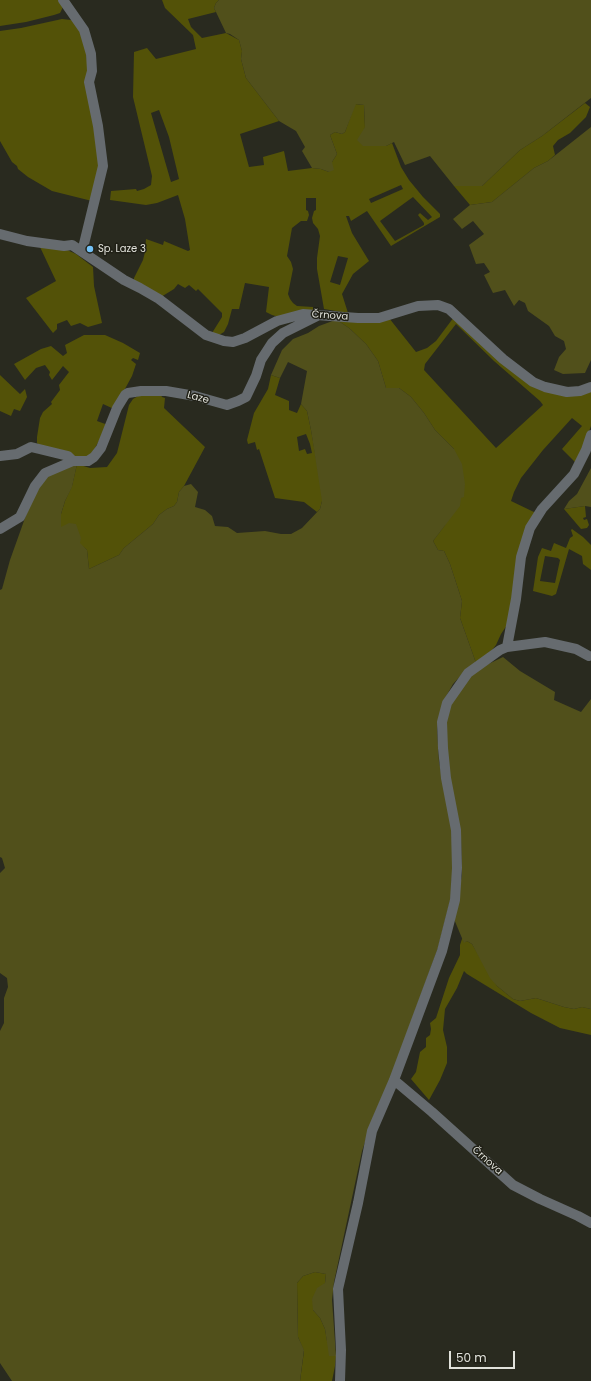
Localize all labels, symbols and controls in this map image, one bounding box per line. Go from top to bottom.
place label: Sp. Laze 3 [98,243,146,255]
marker: Sp. Laze 3 [85,244,95,254]
street label: Črnova [311,309,349,323]
street label: Laze [186,389,210,407]
street label: Črnova [469,1144,505,1178]
scale bar [451,1343,517,1369]
text: 50 m [456,1349,487,1366]

